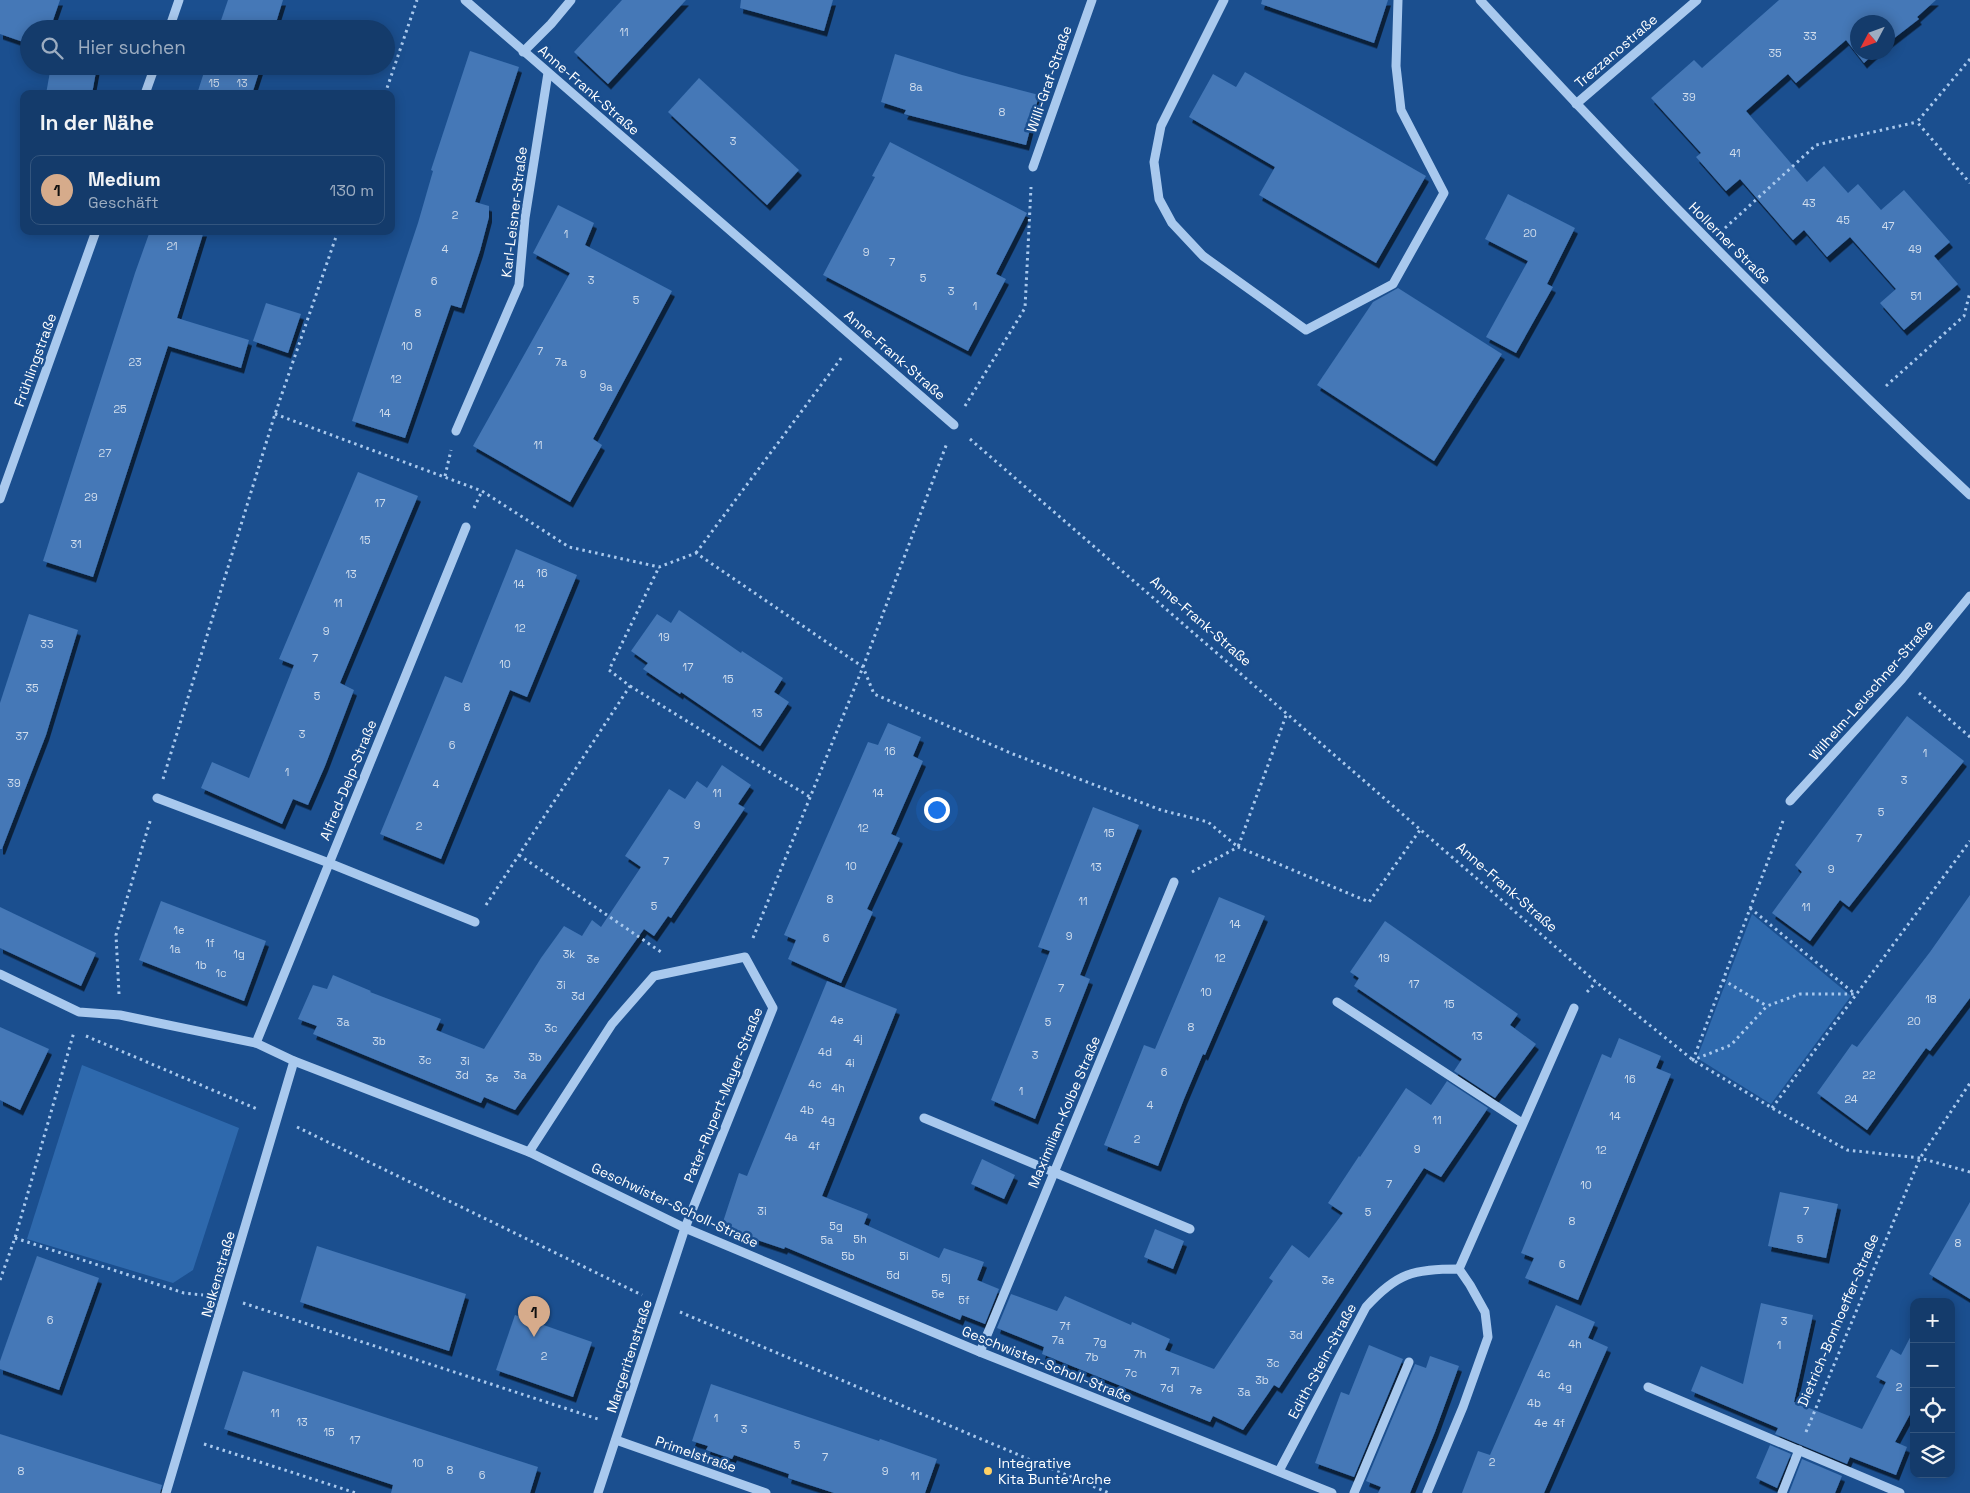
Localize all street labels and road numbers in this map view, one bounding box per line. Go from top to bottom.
street label: Trezzanostraße [1571,10,1661,92]
street label: Willi-Graf-Straße [1022,23,1076,135]
street label: Anne-Frank-Straße [535,41,643,139]
street label: Karl-Leisner-Straße [497,146,531,278]
street label: Hollerner Straße [1685,198,1775,288]
street label: Anne-Frank-Straße [841,306,949,404]
street label: Frühlingstraße [10,311,60,409]
street label: Anne-Frank-Straße [1147,572,1255,670]
street label: Wilhelm-Leuschner-Straße [1805,616,1937,764]
street label: Alfred-Delp-Straße [316,717,380,843]
street label: Anne-Frank-Straße [1453,838,1561,936]
street label: Pater-Rupert-Mayer-Straße [680,1005,766,1185]
street label: Maximilian-Kolbe Straße [1024,1033,1104,1191]
street label: Geschwister-Scholl-Straße [589,1158,761,1252]
street label: Nelkenstraße [197,1229,239,1319]
street label: Dietrich-Bonhoeffer-Straße [1793,1231,1883,1409]
street label: Margeritenstraße [602,1297,656,1415]
street label: Edith-Stein-Straße [1284,1300,1360,1422]
street label: Geschwister-Scholl-Straße [959,1322,1135,1406]
street label: Primelstraße [653,1432,739,1476]

